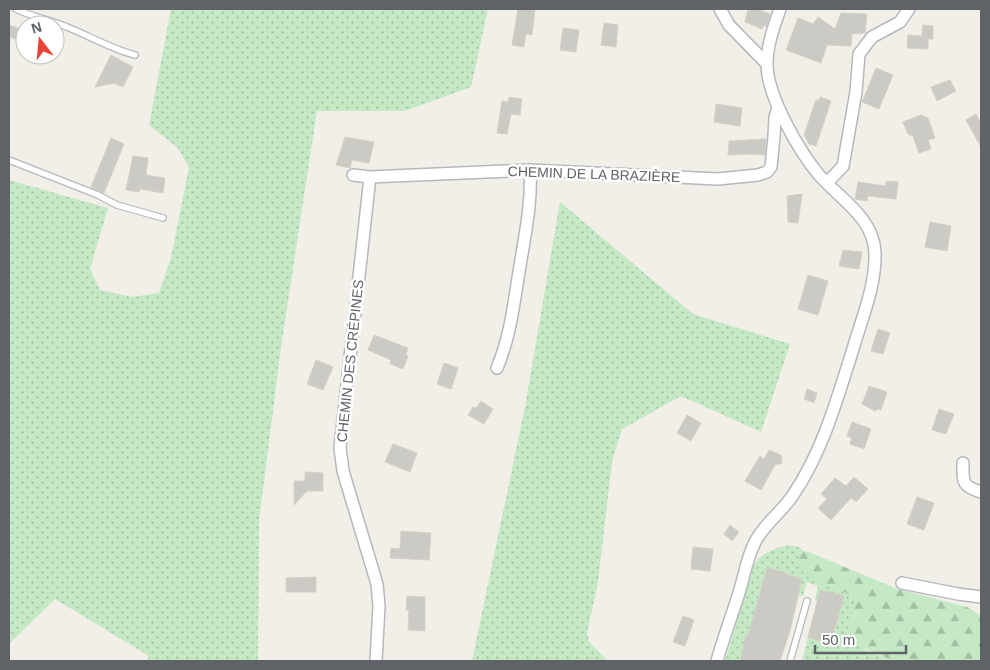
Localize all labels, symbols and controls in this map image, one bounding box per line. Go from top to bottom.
north arrow [15,15,65,65]
text: N [29,18,43,37]
street label: CHEMIN DE LA BRAZIÈRE [507,163,681,185]
street label: CHEMIN DES CRÉPINES [334,279,366,443]
scale bar [815,622,906,654]
text: 50 m [822,631,855,648]

